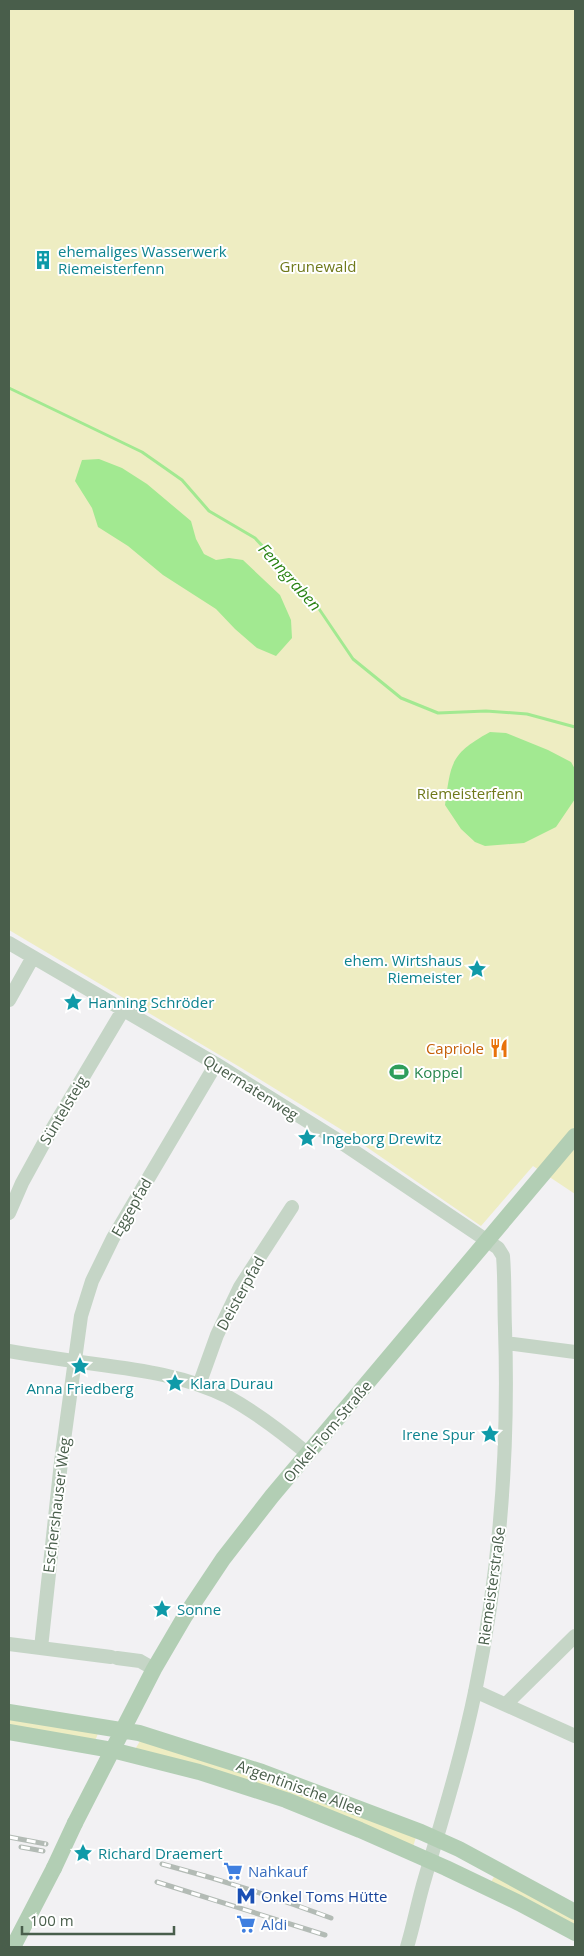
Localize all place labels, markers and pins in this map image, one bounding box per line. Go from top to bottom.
place label: ehemaliges Wasserwerk Riemeisterfenn [58,241,227,278]
building icon: ehemaliges Wasserwerk Riemeisterfenn [32,249,54,271]
place label: ehem. Wirtshaus Riemeister [344,950,462,987]
place icon: ehem. Wirtshaus Riemeister [466,958,488,980]
place icon: Hanning Schröder [62,991,84,1013]
place label: Hanning Schröder [88,992,214,1012]
restaurant icon: Capriole [488,1037,510,1059]
place label: Capriole [426,1038,484,1058]
sports icon: Koppel [388,1061,410,1083]
place label: Koppel [414,1062,463,1082]
place icon: Ingeborg Drewitz [296,1127,318,1149]
place label: Ingeborg Drewitz [322,1128,442,1148]
place icon: Anna Friedberg [69,1355,91,1377]
place icon: Klara Durau [164,1372,186,1394]
place label: Klara Durau [190,1373,273,1393]
place label: Anna Friedberg [26,1378,134,1398]
place icon: Irene Spur [479,1423,501,1445]
place label: Irene Spur [402,1424,475,1444]
place icon: Sonne [151,1598,173,1620]
place label: Sonne [177,1599,221,1619]
place icon: Richard Draemert [72,1842,94,1864]
place label: Richard Draemert [98,1843,223,1863]
supermarket icon: Nahkauf [222,1860,244,1882]
place label: Nahkauf [248,1861,308,1881]
metro station icon: Onkel Toms Hütte [235,1885,257,1907]
place label: Onkel Toms Hütte [261,1886,387,1906]
supermarket icon: Aldi [235,1913,257,1935]
place label: Aldi [261,1914,287,1934]

